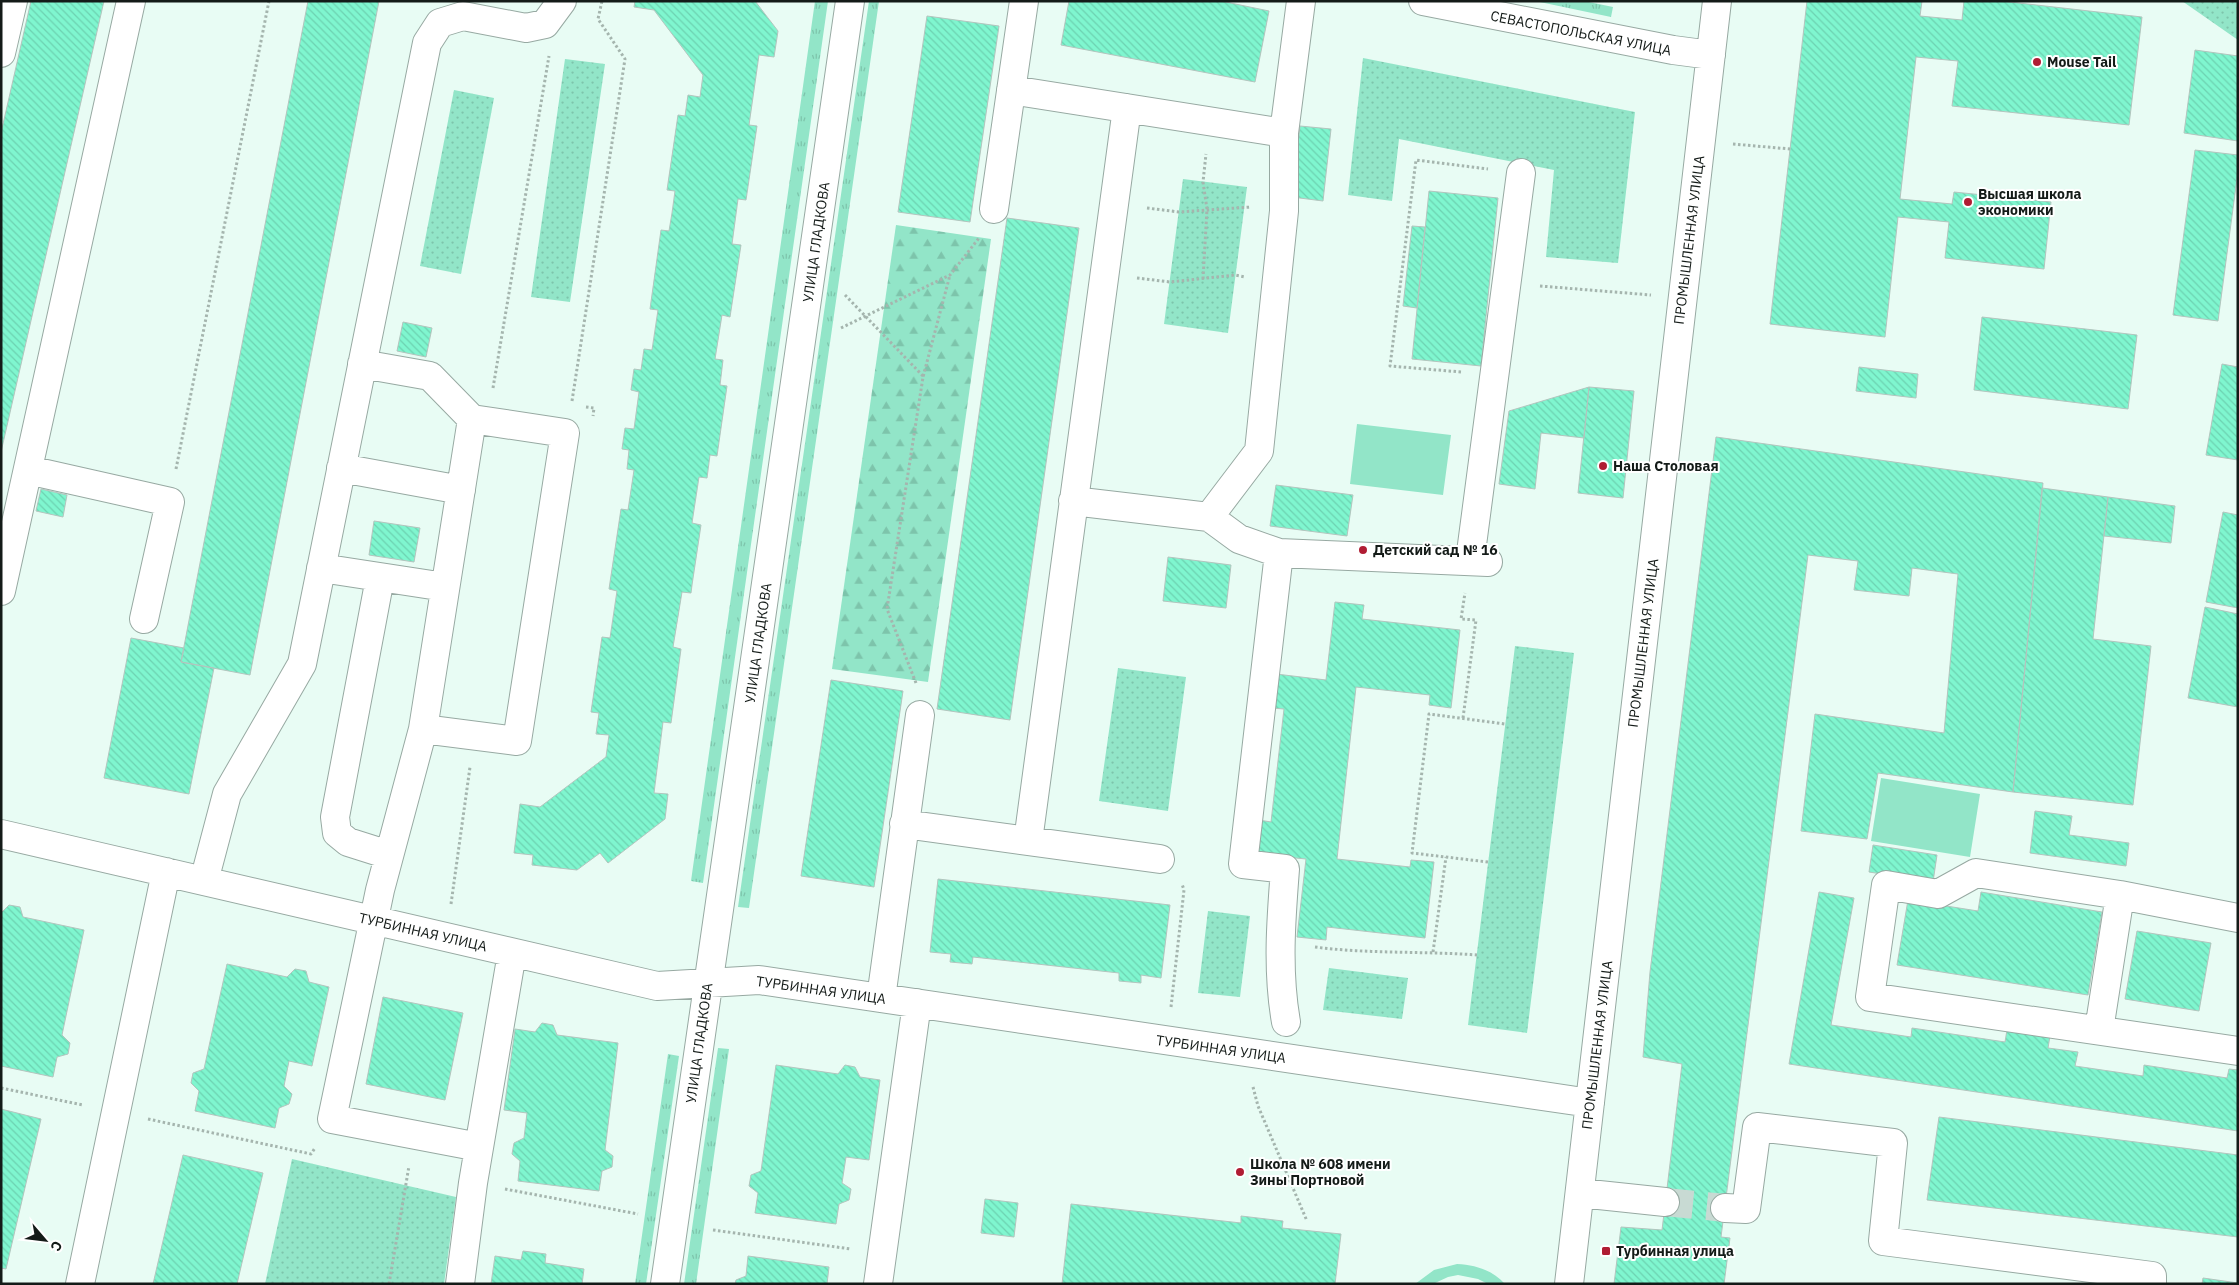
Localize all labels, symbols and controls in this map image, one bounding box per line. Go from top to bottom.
street label: СЕВАСТОПОЛЬСКАЯ УЛИЦА [1489,7,1673,59]
place label: Mouse Tail [2047,53,2116,71]
marker: Mouse Tail [2031,56,2043,68]
street label: ПРОМЫШЛЕННАЯ УЛИЦА [1670,154,1708,326]
street label: УЛИЦА ГЛАДКОВА [799,181,833,303]
place label: Высшая школа экономики [1978,185,2081,219]
marker: Высшая школа экономики [1962,196,1974,208]
place label: Наша Столовая [1613,457,1719,475]
marker: Наша Столовая [1597,460,1609,472]
place label: Детский сад № 16 [1373,541,1498,559]
marker: Детский сад № 16 [1357,544,1369,556]
street label: ПРОМЫШЛЕННАЯ УЛИЦА [1624,557,1662,729]
street label: УЛИЦА ГЛАДКОВА [741,582,775,704]
street label: ТУРБИННАЯ УЛИЦА [357,908,489,956]
street label: ПРОМЫШЛЕННАЯ УЛИЦА [1578,959,1616,1131]
street label: ТУРБИННАЯ УЛИЦА [755,972,887,1008]
street label: УЛИЦА ГЛАДКОВА [682,982,716,1104]
street label: ТУРБИННАЯ УЛИЦА [1155,1031,1287,1067]
place label: Школа № 608 имени Зины Портновой [1250,1155,1391,1189]
marker: Школа № 608 имени Зины Портновой [1234,1166,1246,1178]
north arrow [20,1215,70,1265]
text: С [46,1238,67,1254]
place label: Турбинная улица [1616,1242,1734,1260]
marker: Турбинная улица [1600,1245,1612,1257]

